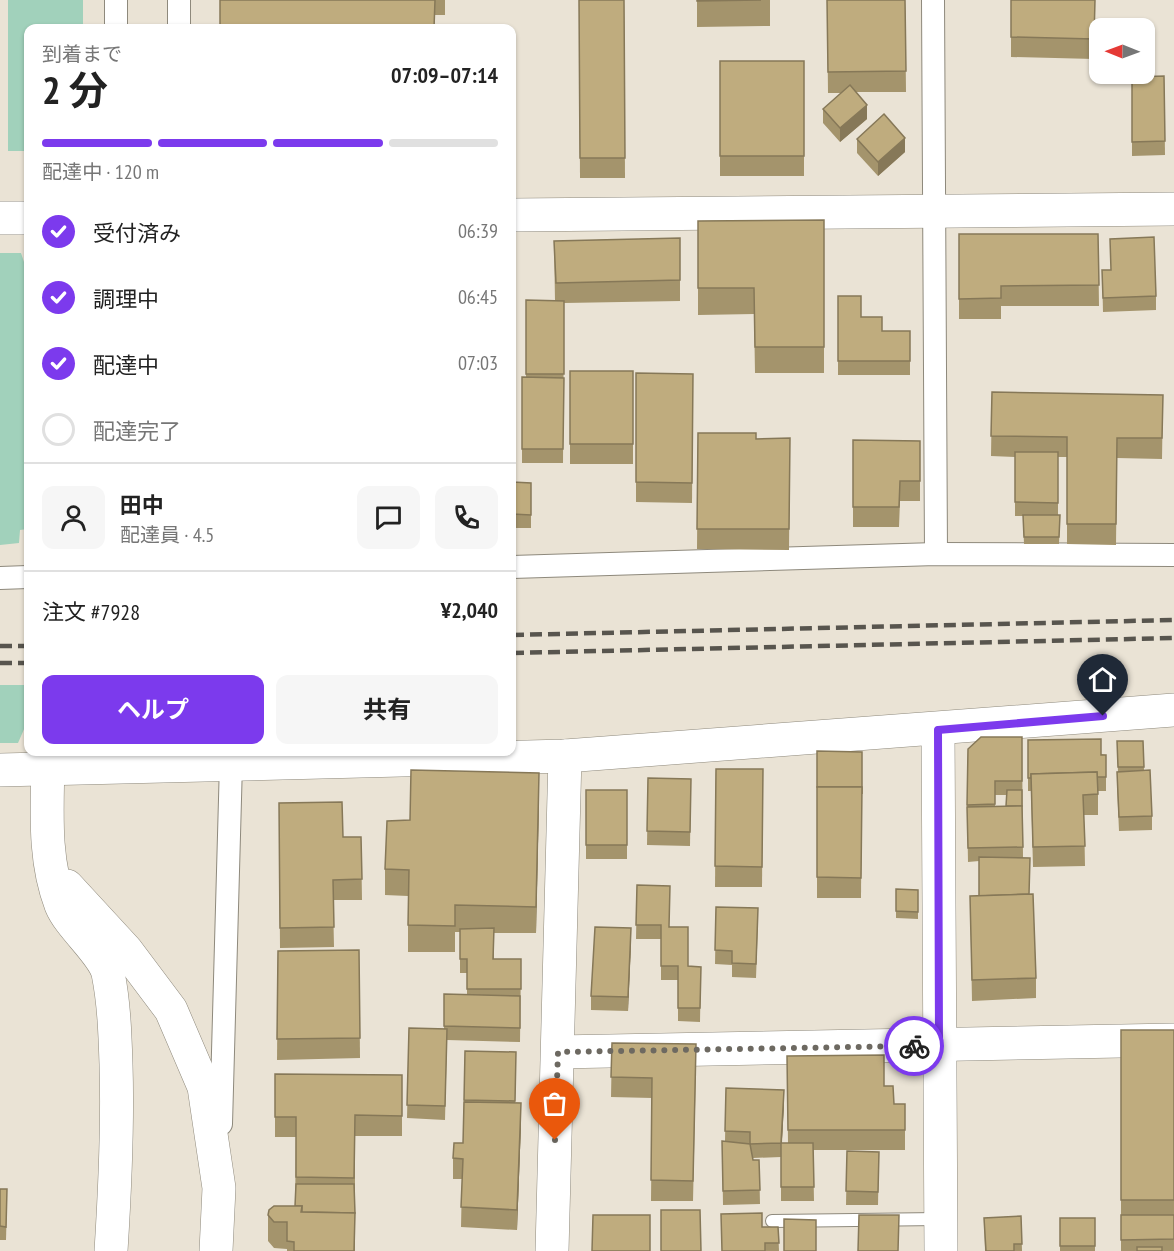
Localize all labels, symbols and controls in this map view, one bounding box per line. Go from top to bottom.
north arrow [1089,18,1155,84]
map controls [1089,18,1155,84]
text: 到着まで [42,41,122,67]
text: 07:09–07:14 [391,61,498,89]
text: 2 分 [42,64,108,115]
text: 配達中 · 120 m [42,159,159,185]
icon: check [42,215,75,248]
text: 06:39 [458,218,498,244]
text: 受付済み [93,219,181,247]
icon: check [42,281,75,314]
text: 06:45 [458,284,498,310]
text: 調理中 [93,285,159,313]
icon: check [42,347,75,380]
text: 07:03 [458,350,498,376]
text: 配達中 [93,351,159,379]
text: 配達完了 [93,417,181,445]
button: person [42,486,105,549]
button: chat [357,486,420,549]
button: phone [435,486,498,549]
text: 田中 [120,491,164,519]
text: 配達員 · 4.5 [120,522,214,548]
text: ¥2,040 [441,596,498,624]
text: 注文 #7928 [42,598,140,626]
pin [1077,654,1128,716]
icon: home [1086,663,1119,696]
button: ヘルプ [42,675,264,744]
button: 共有 [276,675,498,744]
courier [884,1016,944,1076]
icon: bike [898,1030,931,1063]
pin [529,1078,580,1140]
icon: bag [538,1087,571,1120]

